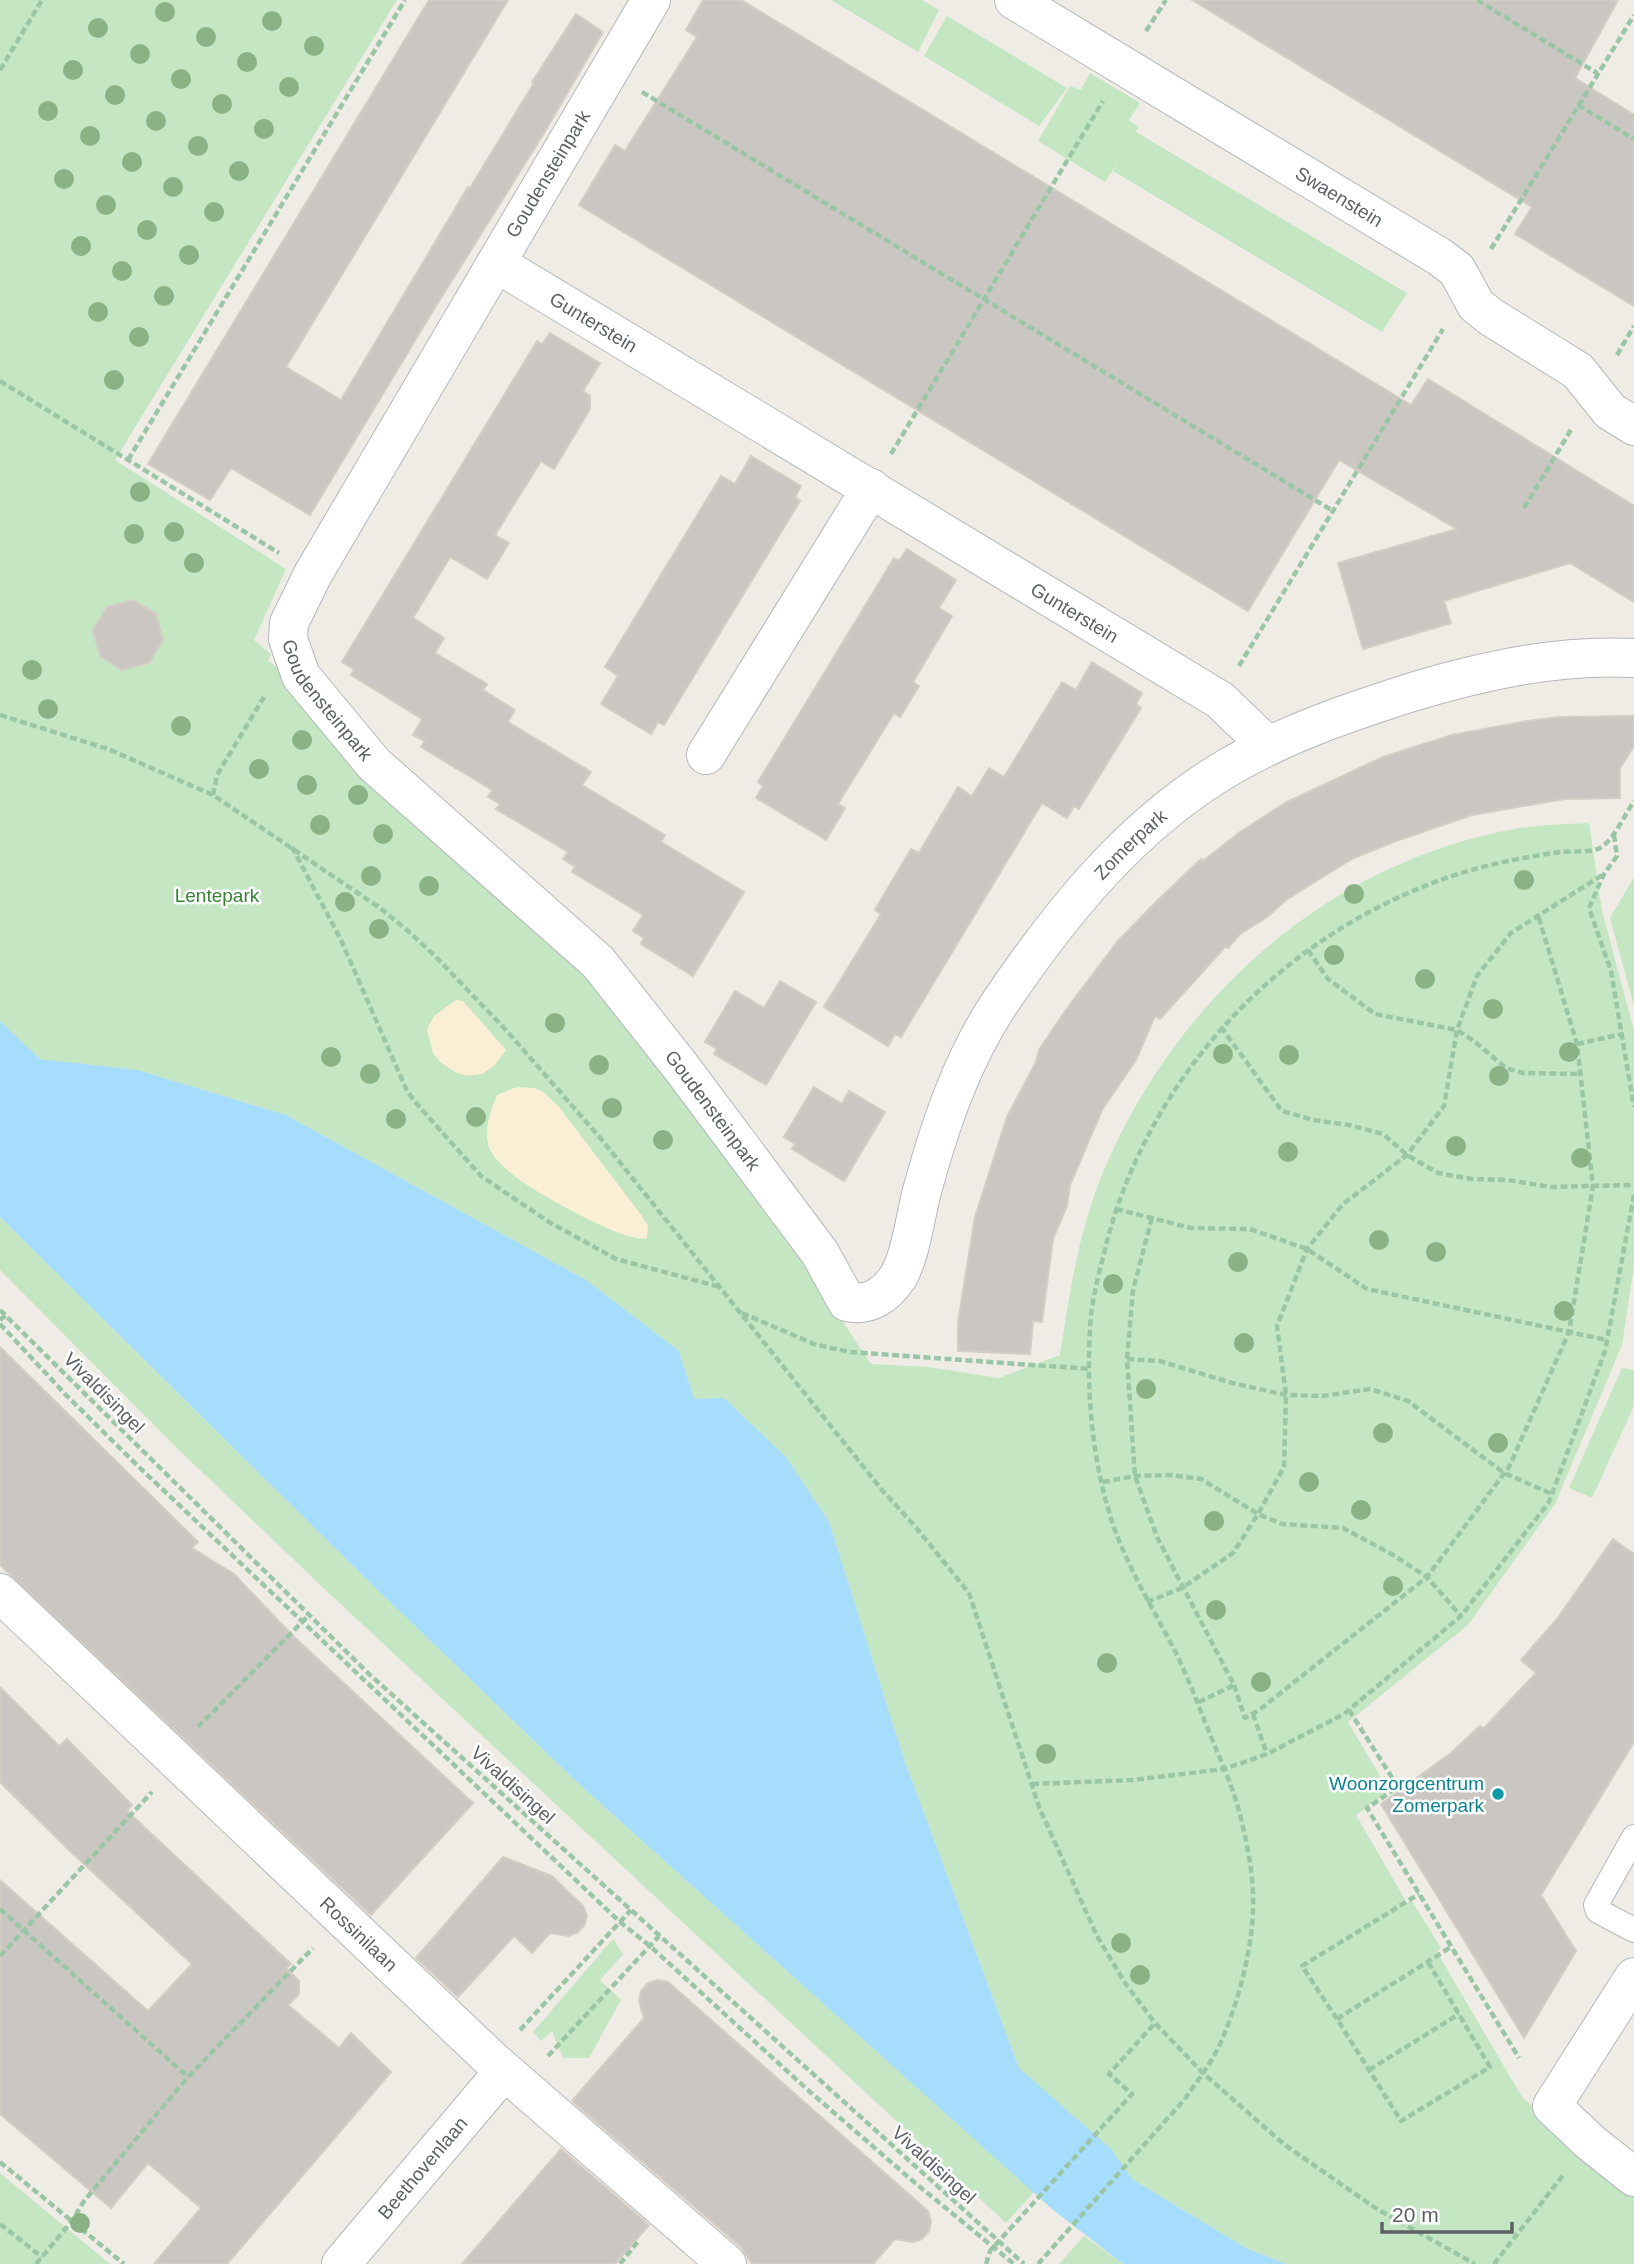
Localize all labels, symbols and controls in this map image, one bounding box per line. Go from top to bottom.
street label: Goudensteinpark [502,106,595,241]
street label: Swaenstein [1292,162,1387,231]
street label: Gunterstein [546,288,641,356]
street label: Gunterstein [1027,578,1122,647]
street label: Goudensteinpark [278,636,377,765]
street label: Zomerpark [1090,804,1171,883]
park label: Lentepark [175,885,260,906]
street label: Goudensteinpark [661,1046,765,1175]
street label: Vivaldisingel [59,1348,149,1438]
street label: Vivaldisingel [467,1742,559,1828]
place label: Woonzorgcentrum Zomerpark [1329,1773,1484,1816]
marker: Woonzorgcentrum Zomerpark [1490,1786,1506,1802]
street label: Rossinilaan [316,1892,402,1975]
street label: Beethovenlaan [373,2112,471,2223]
street label: Vivaldisingel [888,2122,980,2208]
scale bar [1382,2190,1512,2234]
text: 20 m [1392,2203,1439,2226]

